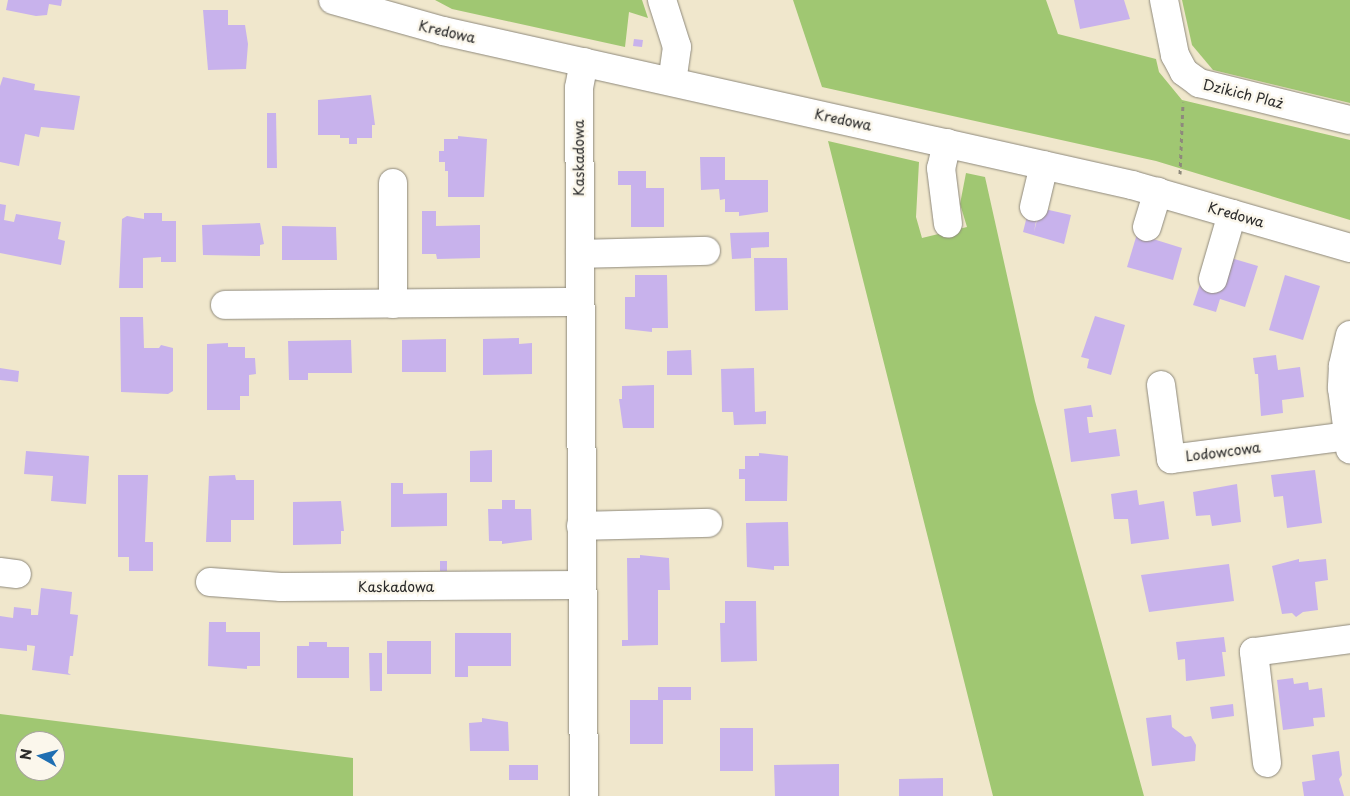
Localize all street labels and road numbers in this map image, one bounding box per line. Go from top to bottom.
street label: Kredowa [417,17,477,47]
street label: Dzikich Plaż [1201,76,1285,112]
street label: Kredowa [813,106,873,134]
street label: Kaskadowa [571,120,587,196]
street label: Kredowa [1206,199,1266,231]
street label: Lodowcowa [1185,439,1261,465]
street label: Kaskadowa [358,579,434,595]

